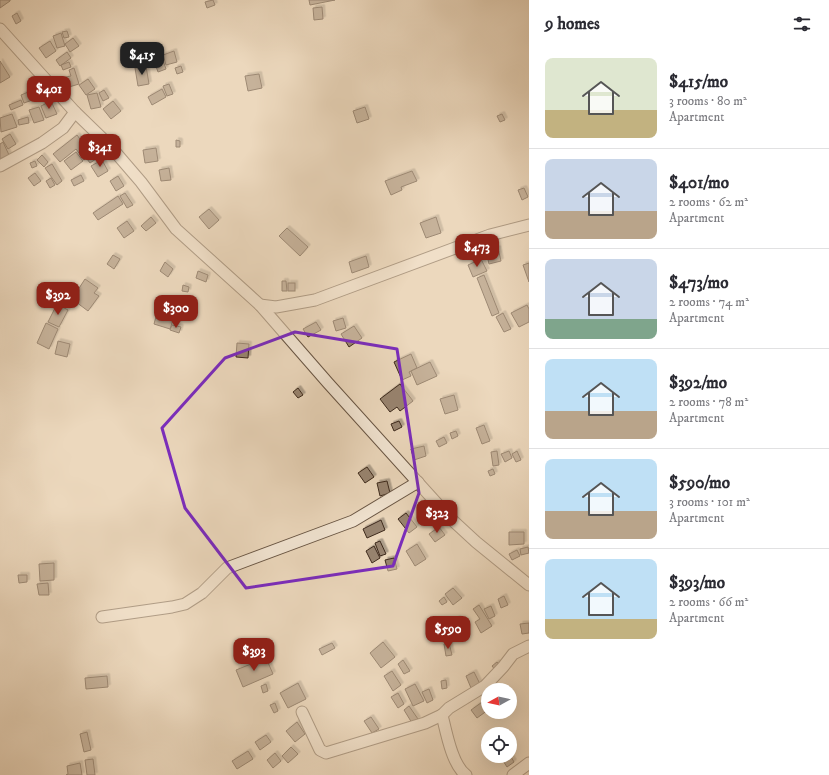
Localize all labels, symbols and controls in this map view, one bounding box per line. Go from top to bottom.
text: 9 homes [545,13,600,35]
icon: filters [791,13,813,35]
pin: $415 [118,42,166,76]
text: $415 [129,47,155,63]
text: $415/mo [669,71,728,93]
icon: home [577,74,625,122]
pin: $401 [25,76,73,110]
text: $401 [36,81,62,97]
text: 3 rooms · 80 m² [669,93,747,109]
text: Apartment [669,109,724,125]
pin: $341 [76,134,124,168]
text: $341 [88,139,112,155]
text: $401/mo [669,172,729,194]
icon: home [577,175,625,223]
text: 2 rooms · 62 m² [669,194,748,210]
text: Apartment [669,210,724,226]
pin: $473 [453,234,501,268]
text: $473 [464,239,490,255]
text: $473/mo [669,272,728,294]
icon: home [577,275,625,323]
pin: $392 [34,282,82,316]
text: $392 [46,287,70,303]
text: 2 rooms · 74 m² [669,294,749,310]
pin: $300 [152,295,200,329]
text: $300 [163,300,189,316]
text: Apartment [669,310,724,326]
text: $392/mo [669,372,727,394]
icon: home [577,375,625,423]
text: 2 rooms · 78 m² [669,394,748,410]
text: Apartment [669,410,724,426]
text: $590/mo [669,472,730,494]
icon: home [577,475,625,523]
text: 3 rooms · 101 m² [669,494,750,510]
pin: $323 [413,500,461,534]
text: $323 [425,505,449,521]
text: Apartment [669,510,724,526]
text: $393/mo [669,572,725,594]
icon: home [577,575,625,623]
text: 2 rooms · 66 m² [669,594,748,610]
text: Apartment [669,610,724,626]
pin: $590 [424,616,472,650]
text: $590 [434,621,462,637]
pin: $393 [230,638,278,672]
text: $393 [242,643,266,659]
north arrow [481,683,517,719]
map controls [481,683,517,763]
button: locate [481,727,517,763]

